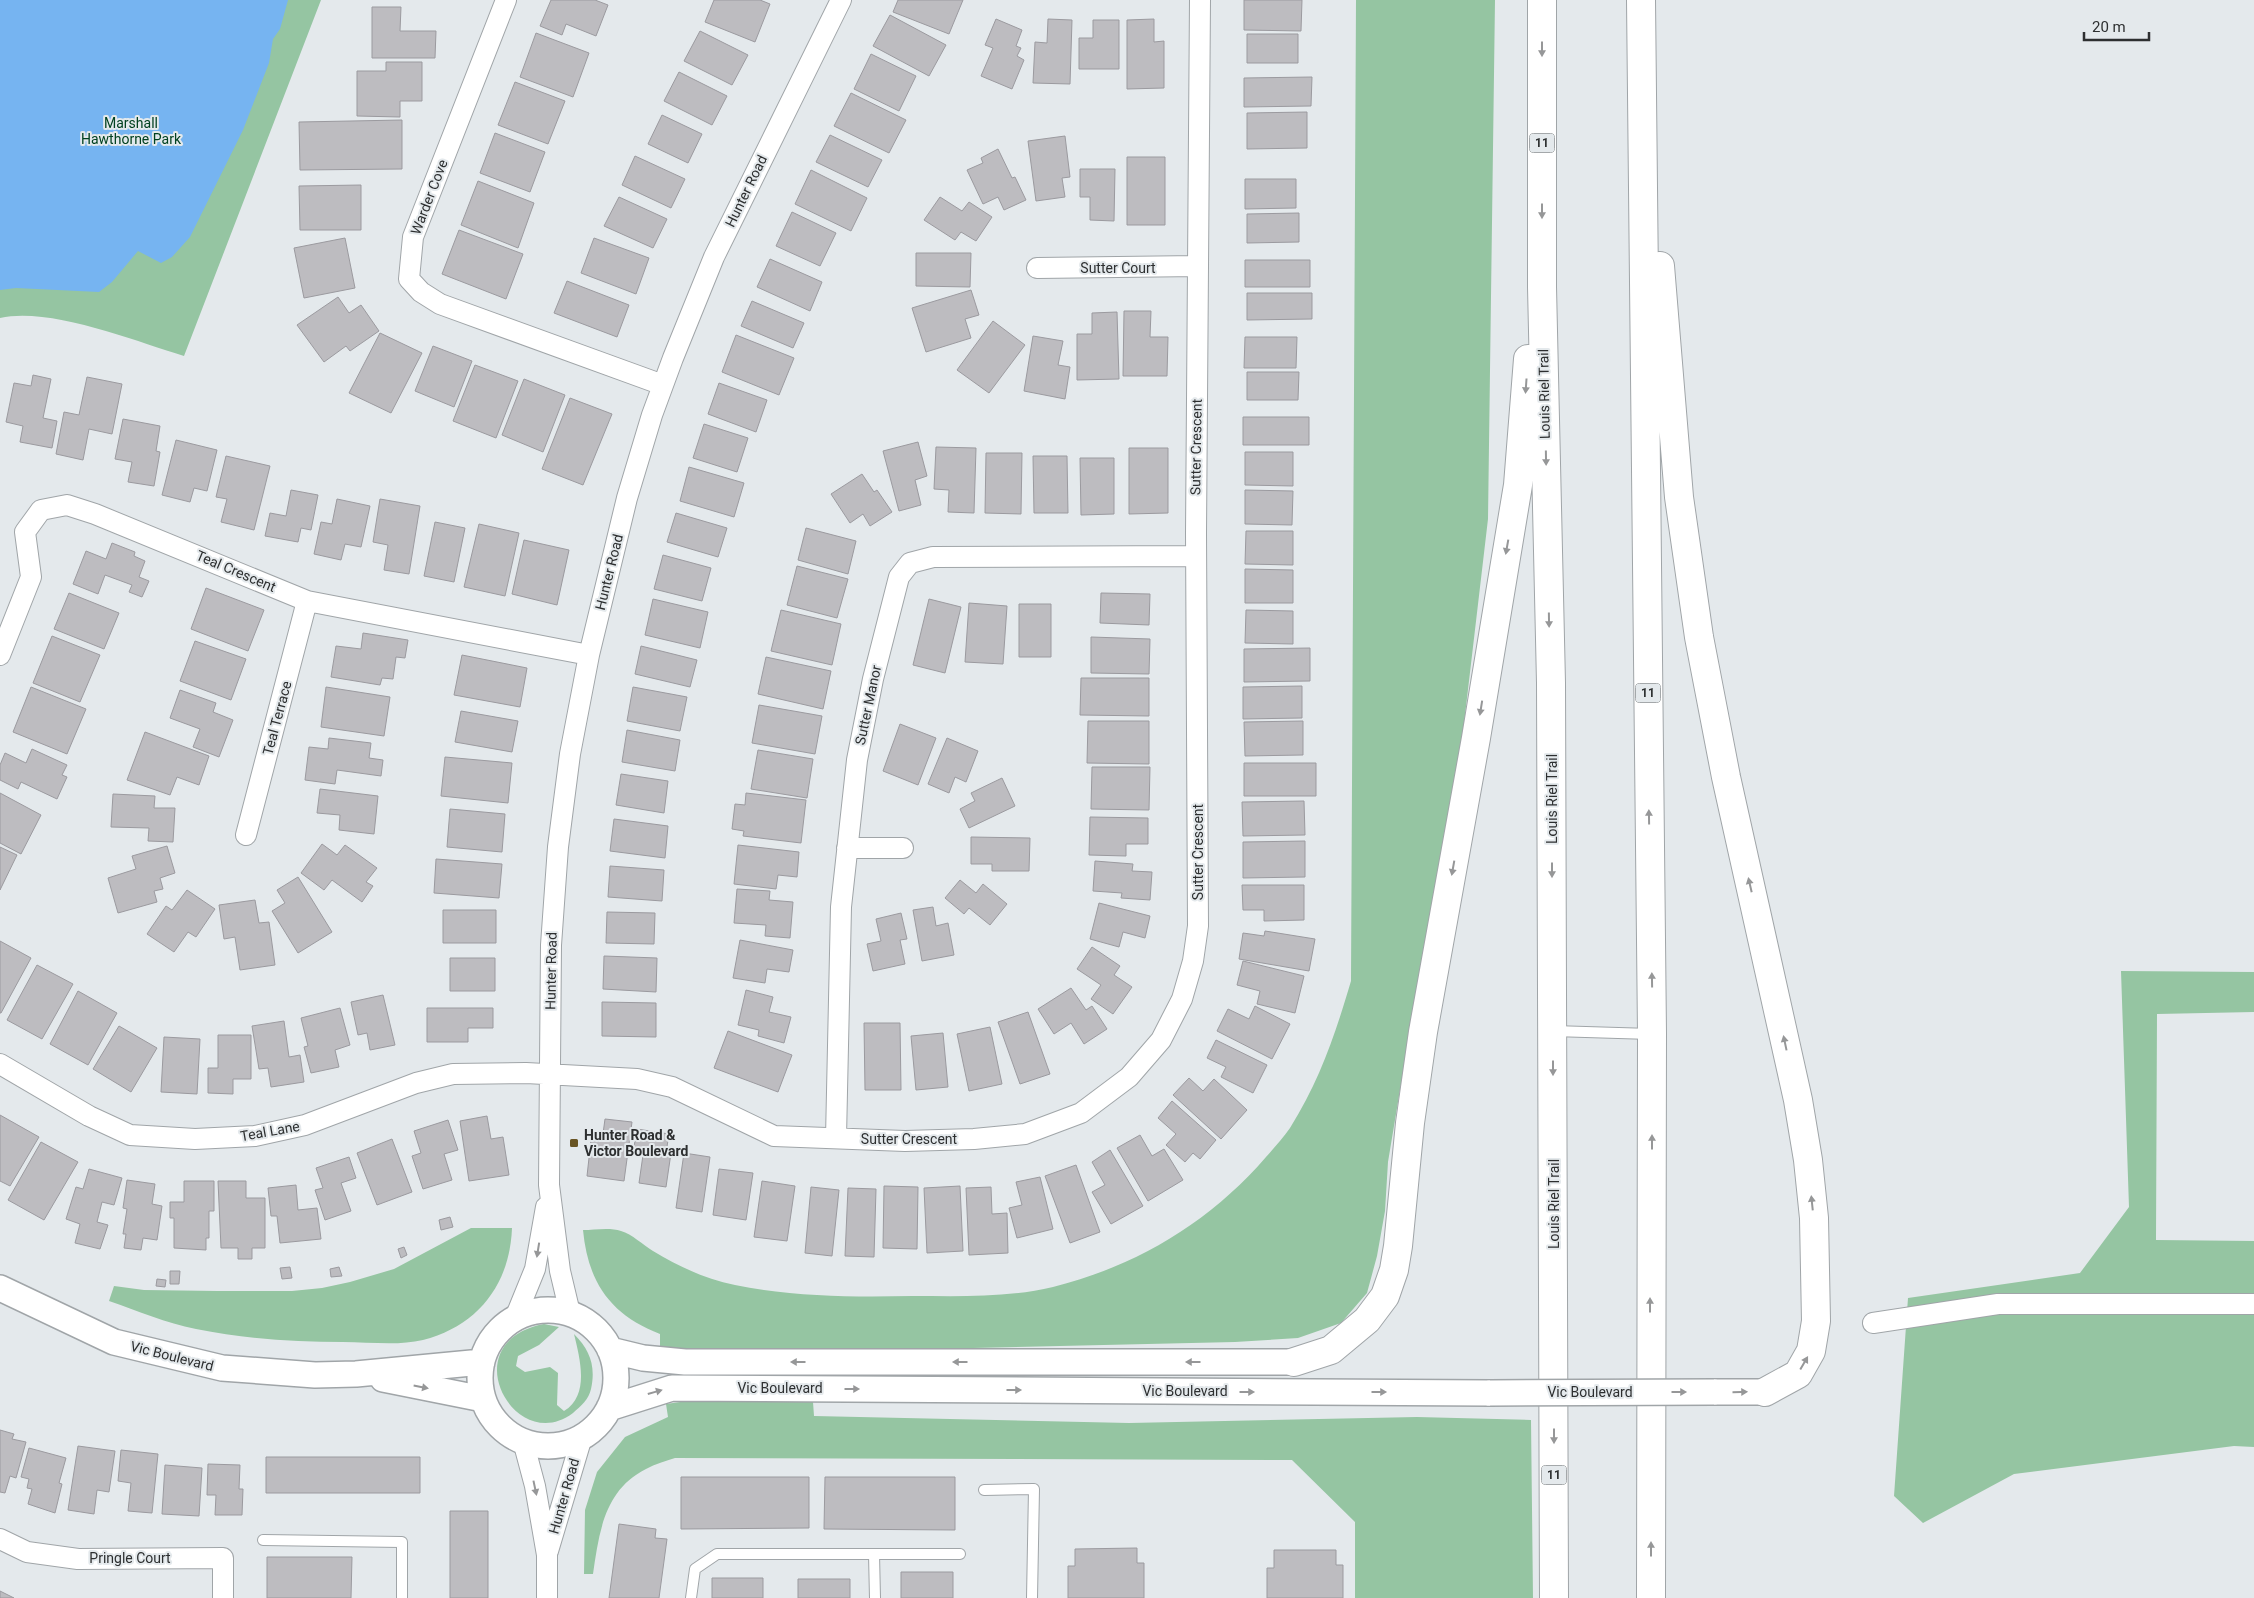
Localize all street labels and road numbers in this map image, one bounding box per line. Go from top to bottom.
road number: 11 [1530,134,1554,152]
street label: Hunter Road [722,153,770,229]
street label: Warder Cove [407,157,451,237]
street label: Sutter Court [1080,260,1156,276]
street label: Louis Riel Trail [1535,349,1553,439]
street label: Sutter Crescent [1187,398,1205,495]
street label: Hunter Road [592,532,626,612]
street label: Teal Crescent [194,547,279,595]
street label: Sutter Manor [852,663,884,746]
street label: Teal Terrace [259,679,295,757]
road number: 11 [1636,684,1660,702]
street label: Louis Riel Trail [1544,754,1560,844]
street label: Sutter Crescent [1190,803,1206,900]
street label: Hunter Road [542,932,560,1010]
street label: Teal Lane [239,1118,301,1144]
street label: Sutter Crescent [861,1131,958,1147]
street label: Louis Riel Trail [1546,1159,1562,1249]
street label: Vic Boulevard [129,1338,215,1374]
street label: Vic Boulevard [737,1380,823,1396]
street label: Vic Boulevard [1142,1383,1228,1399]
street label: Vic Boulevard [1547,1384,1633,1400]
street label: Hunter Road [546,1456,582,1536]
road number: 11 [1542,1466,1566,1484]
street label: Pringle Court [89,1550,171,1566]

